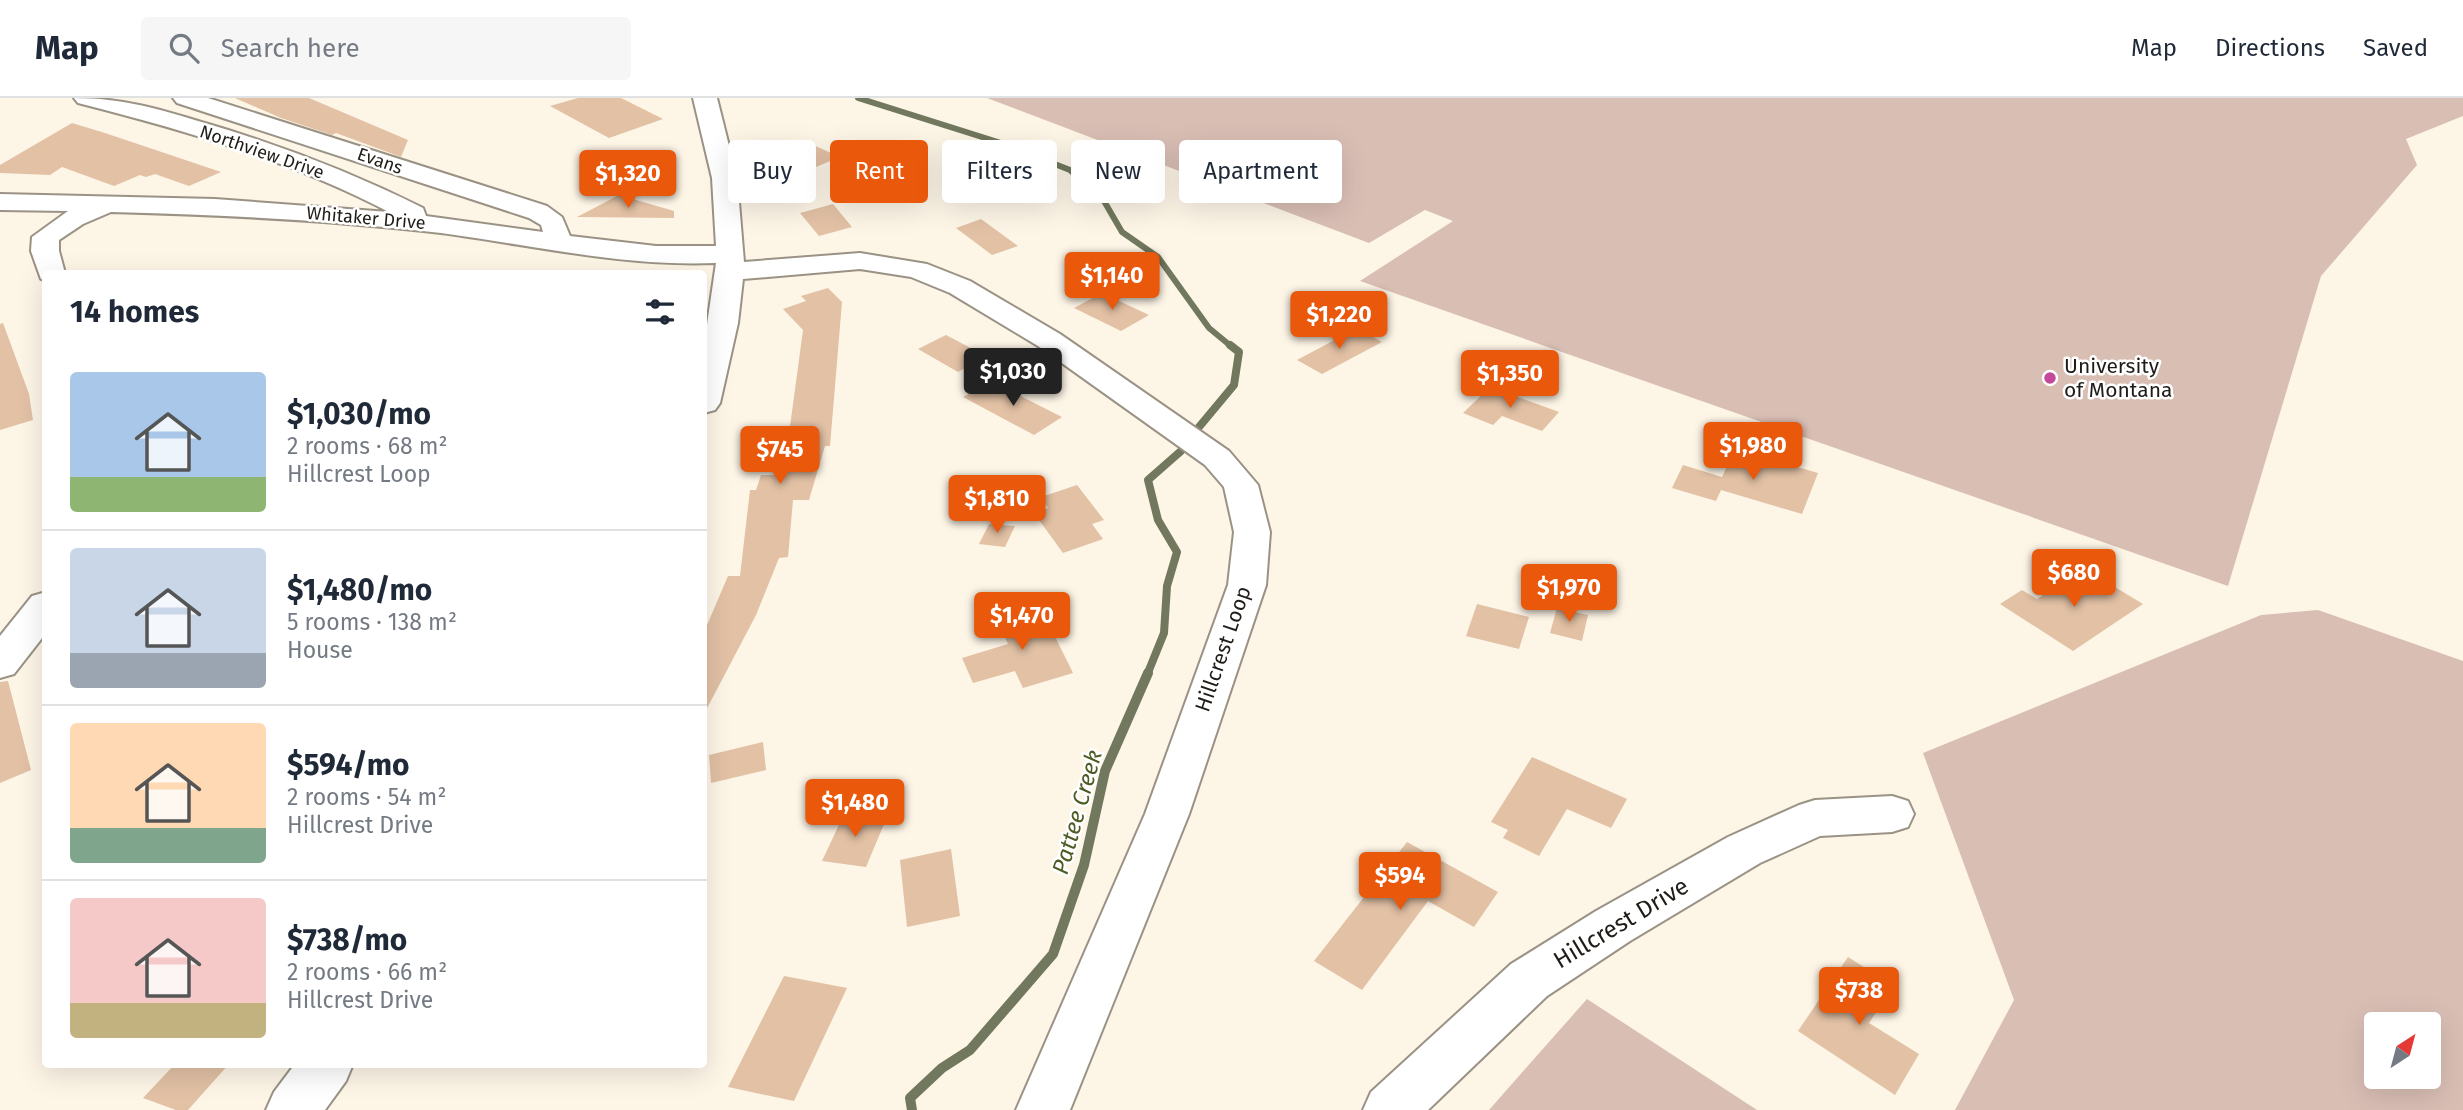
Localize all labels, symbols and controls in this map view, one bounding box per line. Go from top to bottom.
search box [141,17,631,80]
text: Map [35,28,99,68]
icon: search [165,29,203,67]
text: Search here [221,33,360,64]
text: Map [2131,34,2177,62]
text: Directions [2215,34,2325,62]
text: Saved [2363,34,2428,62]
street label: Northview Drive [197,120,327,184]
chip: Buy [728,140,816,203]
chip: Rent [830,140,928,203]
chip: Filters [942,140,1057,203]
chip: New [1071,140,1165,203]
chip: Apartment [1179,140,1342,203]
street label: Evans [354,143,406,179]
pin: $1,320 [571,150,685,210]
text: $1,320 [595,159,661,187]
street label: Whitaker Drive [306,202,426,234]
pin: $1,140 [1055,252,1169,312]
text: $1,140 [1081,261,1143,289]
pin: $1,220 [1282,292,1396,351]
icon: filters [641,293,679,331]
text: 14 homes [70,294,199,330]
text: $1,220 [1306,300,1372,328]
pin: $1,030 [956,348,1070,408]
pin: $1,350 [1453,350,1567,410]
place label: University of Montana [2064,353,2172,403]
text: $1,030 [980,357,1046,385]
text: $1,350 [1477,359,1543,387]
marker: University of Montana [2042,370,2058,386]
text: $1,030/mo [287,396,431,432]
icon: home [126,400,210,484]
pin: $1,980 [1696,422,1810,482]
pin: $745 [739,426,821,486]
text: $1,980 [1719,431,1787,459]
text: 2 rooms · 68 m² [287,432,448,460]
text: $745 [756,435,804,463]
text: Hillcrest Loop [287,460,431,488]
pin: $1,810 [940,476,1054,535]
text: $1,810 [965,484,1029,512]
pin: $680 [2033,550,2115,609]
text: $680 [2048,558,2100,586]
pin: $1,970 [1512,564,1626,624]
text: $1,480/mo [287,572,432,608]
text: $1,970 [1537,573,1601,601]
icon: home [126,576,210,660]
street label: Hillcrest Loop [1189,583,1257,715]
pin: $1,470 [965,592,1079,652]
text: $1,470 [990,601,1054,629]
text: 5 rooms · 138 m² [287,608,457,636]
text: House [287,636,353,664]
text: $594/mo [287,747,410,783]
water label: Pattee Creek [1046,747,1108,877]
icon: home [126,751,210,835]
pin: $1,480 [798,780,912,839]
text: 2 rooms · 54 m² [287,783,446,811]
text: $1,480 [821,788,889,816]
text: Hillcrest Drive [287,811,433,839]
pin: $594 [1359,852,1441,912]
text: $594 [1375,861,1425,889]
street label: Hillcrest Drive [1548,872,1694,974]
text: $738/mo [287,922,407,958]
icon: home [126,926,210,1010]
text: 2 rooms · 66 m² [287,958,447,986]
pin: $738 [1818,968,1900,1027]
text: $738 [1835,976,1883,1004]
text: Hillcrest Drive [287,986,433,1014]
north arrow [2364,1012,2441,1088]
map controls [2364,1012,2441,1089]

